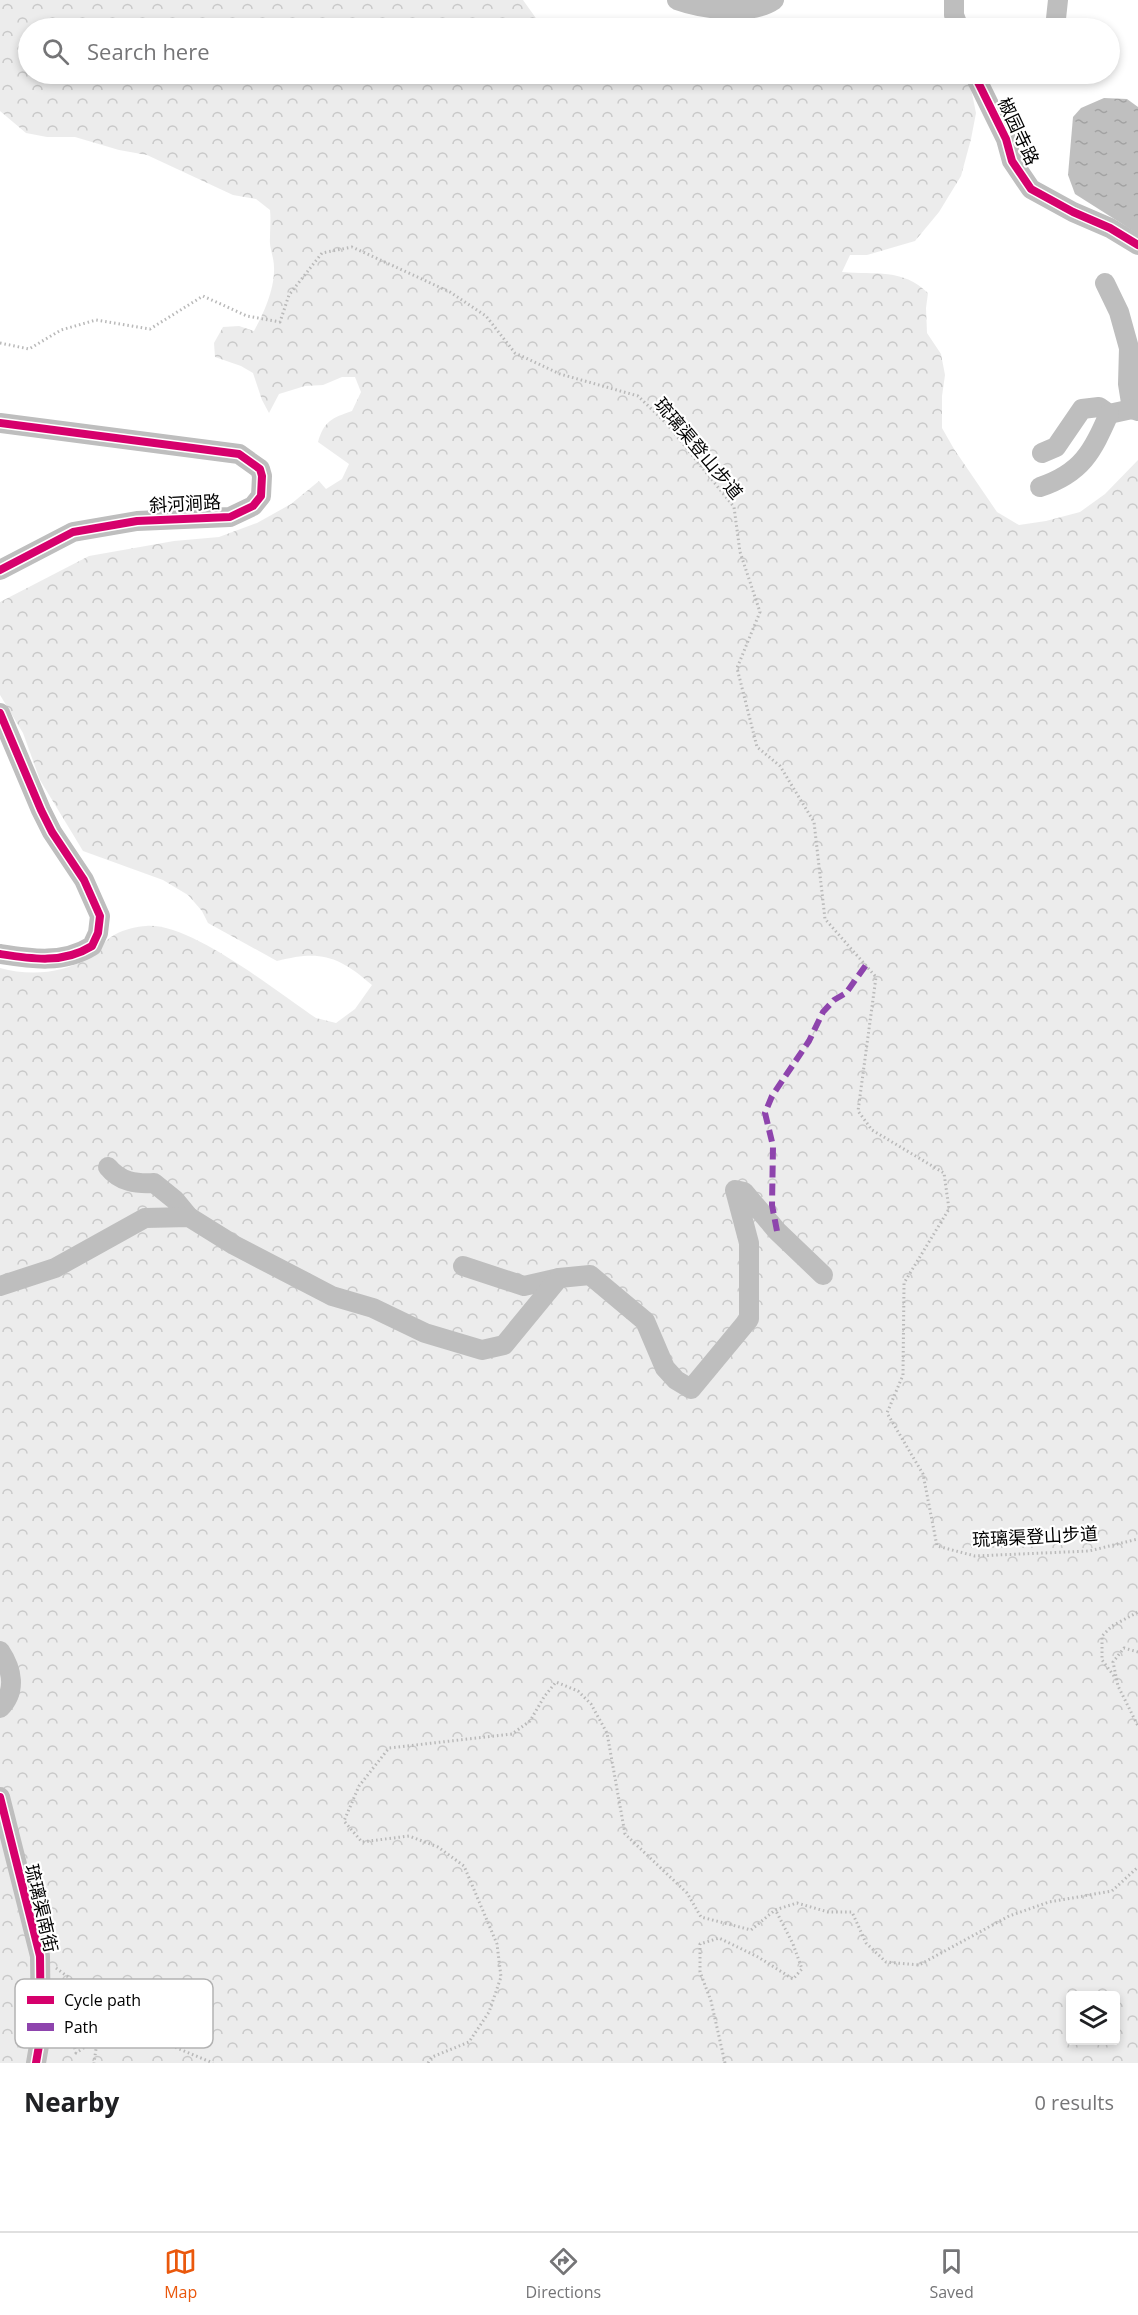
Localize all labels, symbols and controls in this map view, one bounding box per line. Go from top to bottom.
search box [18,18,1120,84]
icon: search [39,35,72,68]
text: Search here [87,36,210,66]
street label: 椒园寺路 [993,93,1045,169]
street label: 琉璃渠登山步道 [649,392,749,504]
street label: 斜河涧路 [148,489,222,517]
street label: 琉璃渠登山步道 [971,1521,1099,1551]
street label: 琉璃渠南街 [20,1861,64,1955]
legend [15,1979,213,2048]
text: Cycle path [64,1989,141,2011]
map controls [1066,1991,1120,2045]
button: layers [1066,1991,1120,2045]
text: Path [64,2016,98,2038]
text: Nearby [24,2084,119,2120]
text: 0 results [1034,2089,1114,2116]
tab: Map [164,2245,197,2303]
tab: Directions [526,2245,601,2303]
tab: Saved [929,2245,974,2303]

